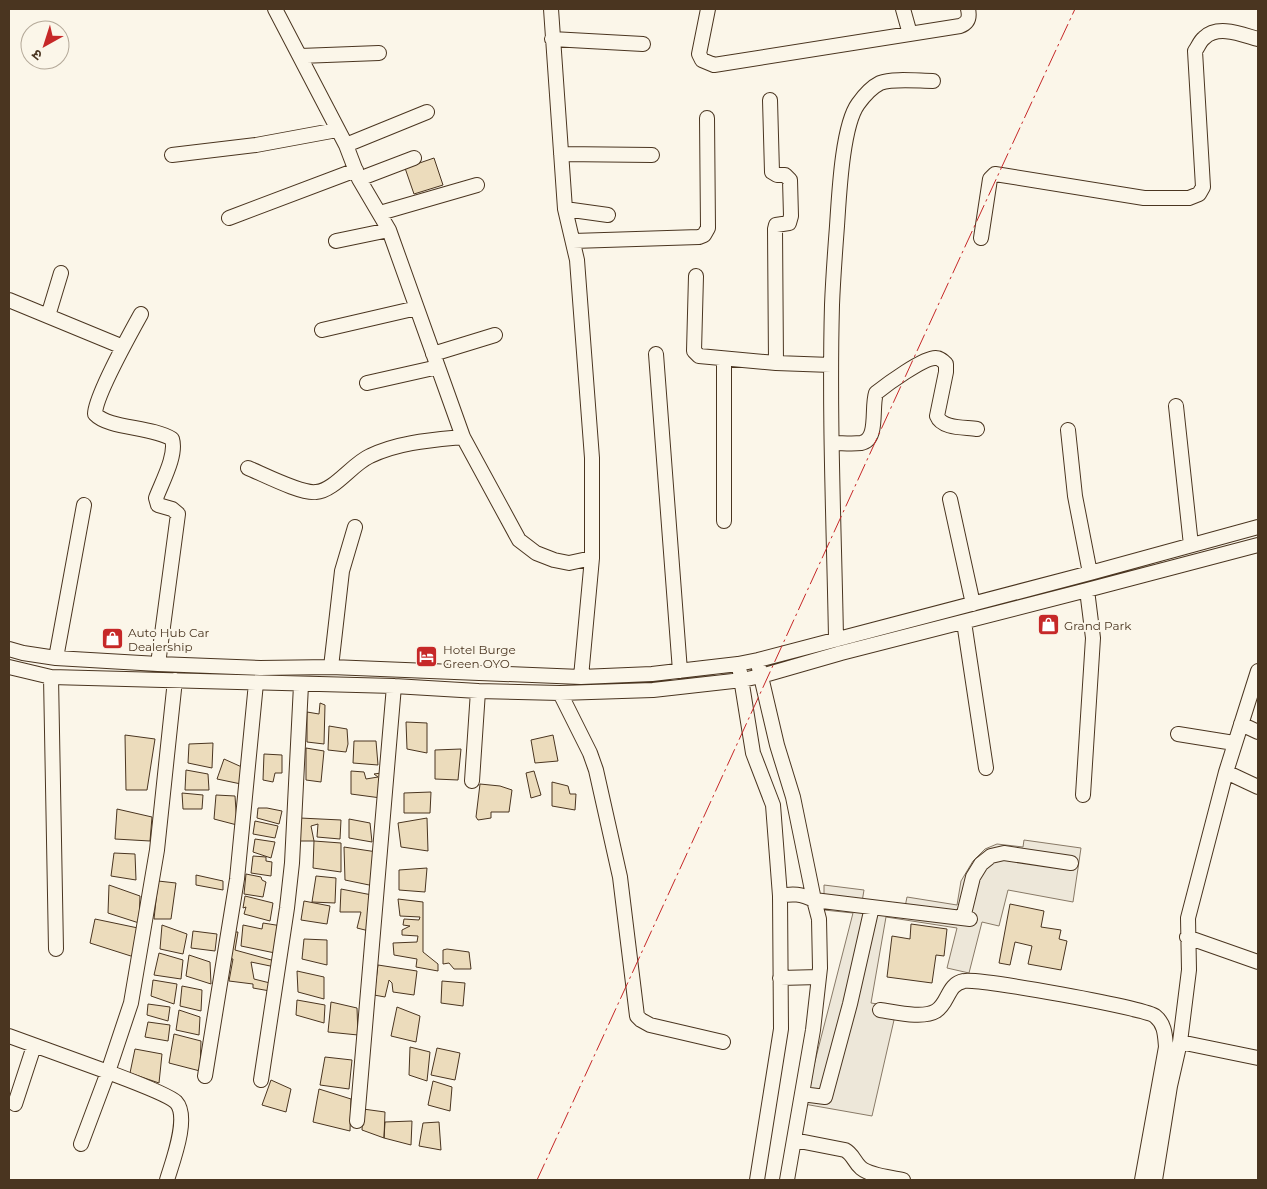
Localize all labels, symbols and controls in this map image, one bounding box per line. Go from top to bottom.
north arrow [20,20,70,70]
text: उ [27,45,46,65]
shop icon: Grand Park [1036,613,1060,637]
place label: Grand Park [1064,618,1132,633]
place label: Auto Hub Car Dealership [128,625,209,654]
shop icon: Auto Hub Car Dealership [100,627,124,651]
place label: Hotel Burge Green OYO [443,642,516,671]
hotel icon: Hotel Burge Green OYO [415,644,439,668]

